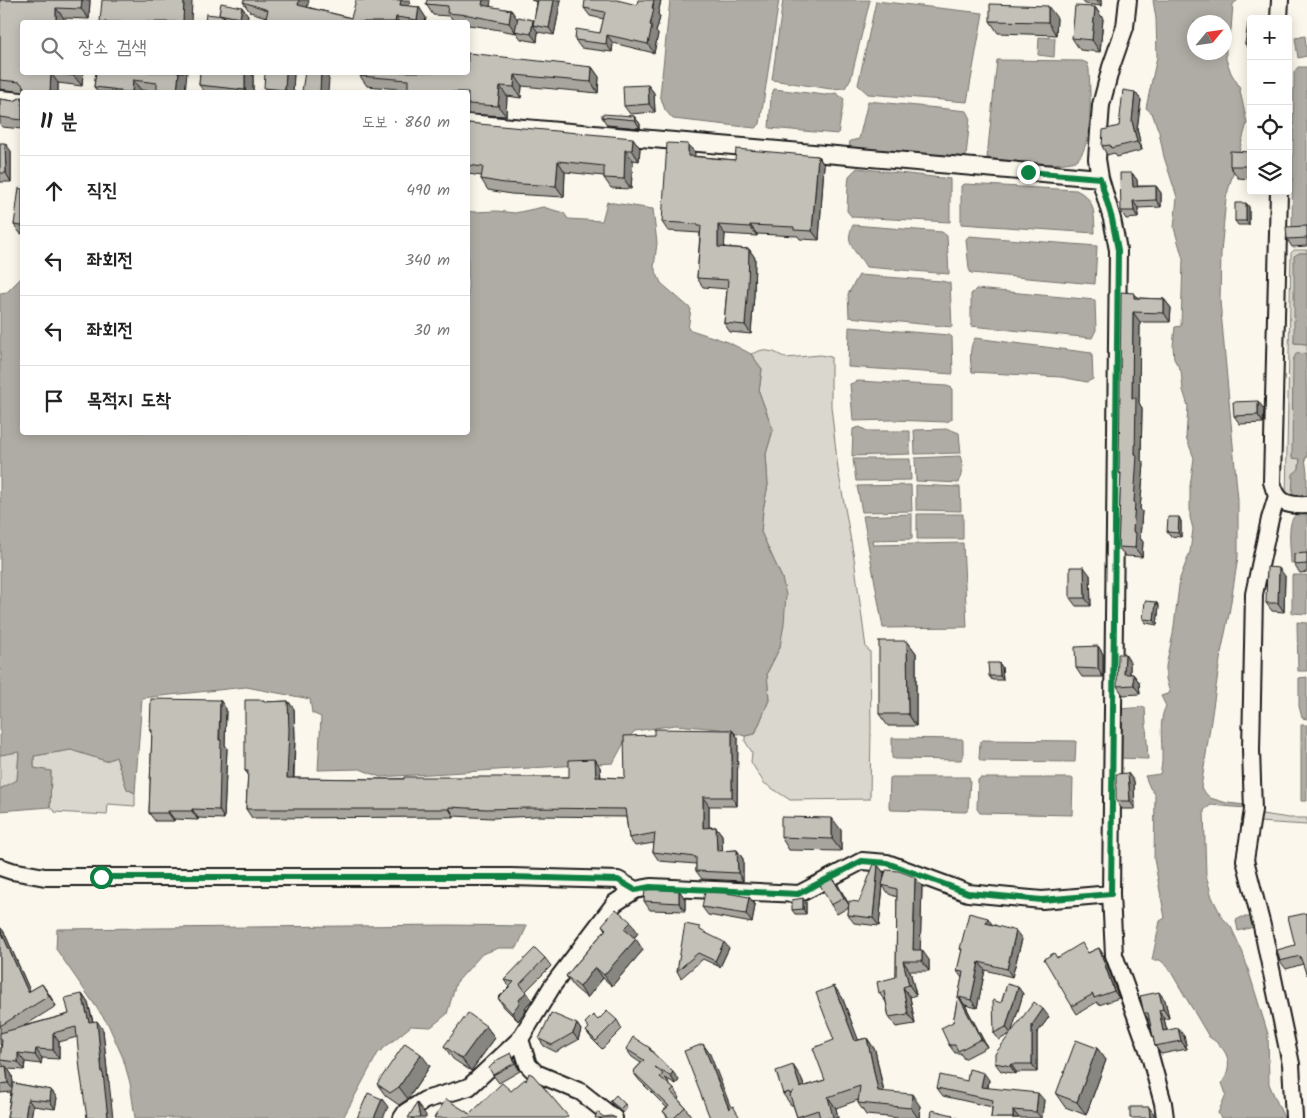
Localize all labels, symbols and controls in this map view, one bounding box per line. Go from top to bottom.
north arrow [1187,15,1232,60]
map controls [1247,15,1292,195]
button: + [1247,15,1292,60]
search box [20,20,470,75]
text: 장소 검색 [78,33,147,63]
icon: search [38,34,66,62]
button: − [1247,60,1292,105]
button: locate [1247,105,1292,150]
text: 11 분 [40,106,78,139]
text: 도보 · 860 m [362,110,450,135]
button: layers [1247,150,1292,195]
route end [1017,161,1040,184]
text: 직진 [87,176,118,206]
icon: ahead [40,177,68,205]
text: 490 m [406,178,450,203]
text: 좌회전 [87,246,133,276]
icon: left [40,247,68,275]
text: 340 m [405,248,450,273]
text: 좌회전 [87,316,133,346]
icon: left [40,317,68,345]
text: 30 m [414,318,450,343]
text: 목적지 도착 [87,386,171,416]
icon: arrive [40,387,68,415]
route start [90,866,113,889]

